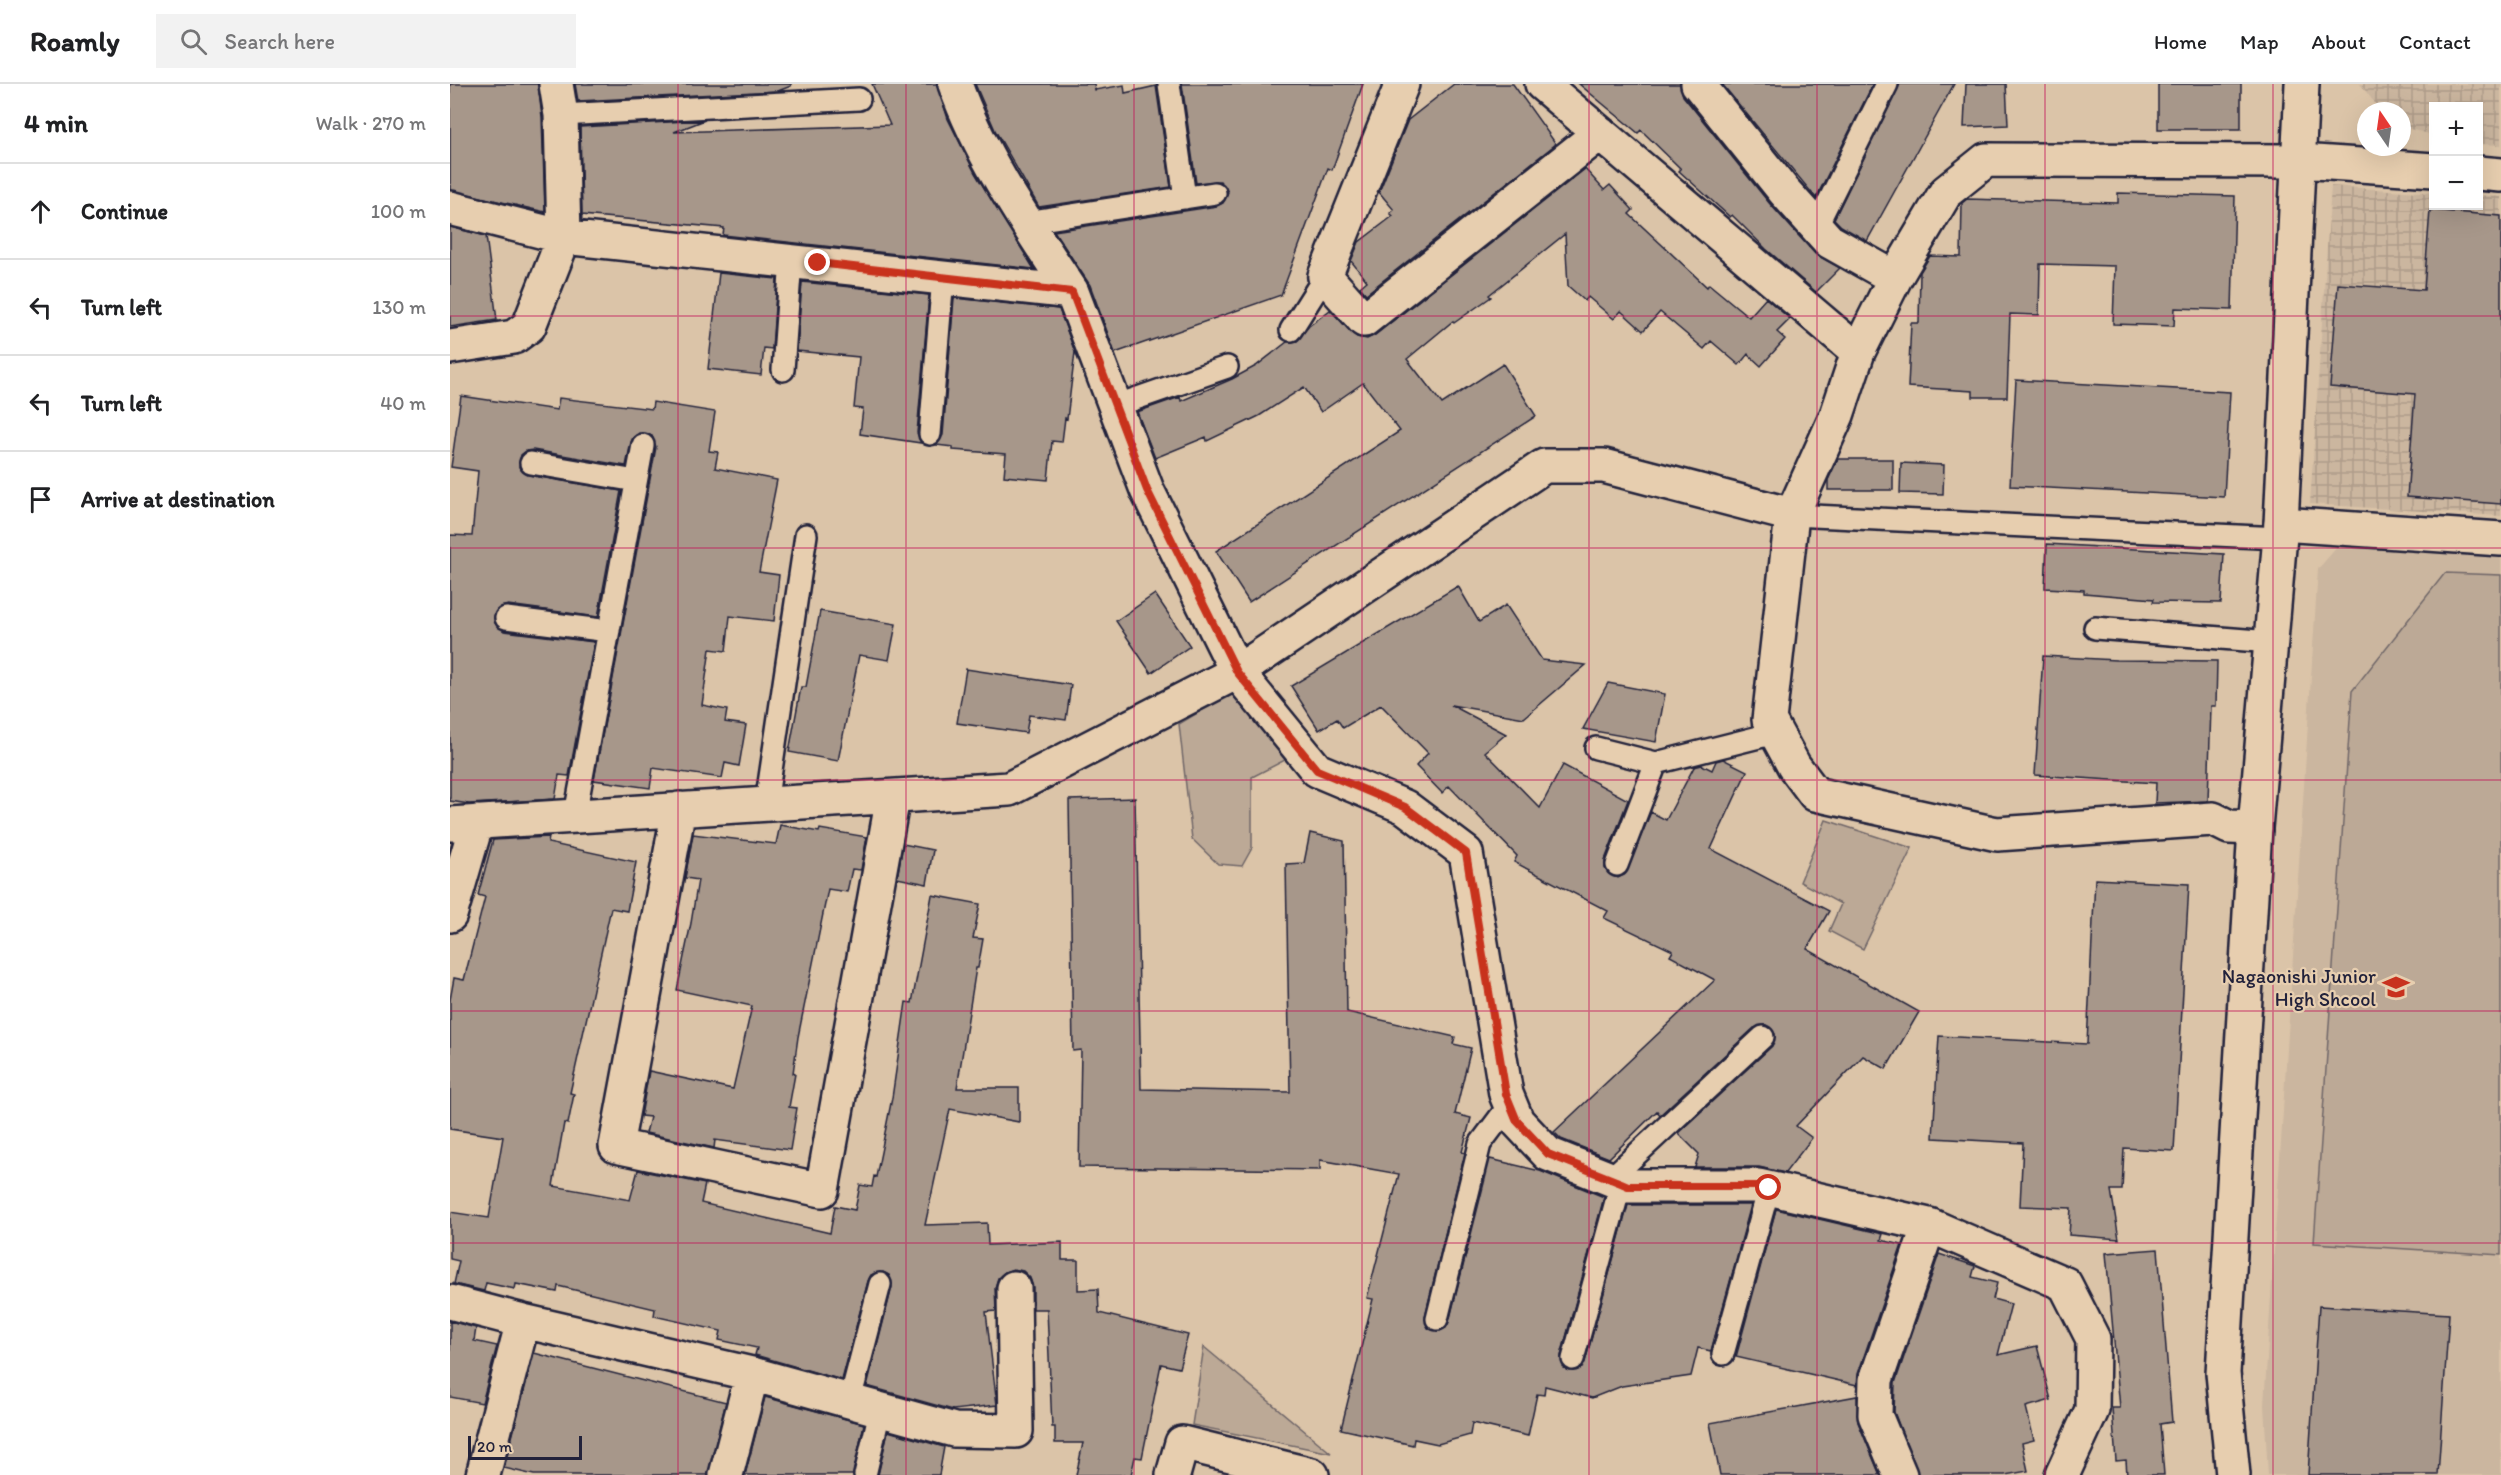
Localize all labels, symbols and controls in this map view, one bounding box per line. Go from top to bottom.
search box [156,14,576,68]
text: Roamly [30,24,120,58]
icon: search [177,25,210,58]
text: Search here [225,28,335,55]
text: Home [2154,29,2207,54]
text: Map [2240,29,2279,54]
text: About [2312,29,2366,54]
text: Contact [2399,29,2471,54]
north arrow [2357,102,2411,156]
map controls [2429,102,2483,210]
button: + [2429,102,2483,156]
text: 4 min [24,107,88,139]
text: Walk · 270 m [315,111,426,135]
button: − [2429,156,2483,210]
icon: ahead [24,195,57,228]
text: Continue [81,198,168,225]
text: 100 m [371,199,426,223]
route end [804,249,830,275]
icon: left [24,291,57,324]
text: Turn left [81,294,162,321]
text: 130 m [372,295,426,319]
icon: left [24,387,57,420]
text: Turn left [81,390,162,417]
text: 40 m [380,391,426,415]
icon: arrive [24,483,57,516]
text: Arrive at destination [81,486,275,513]
place label: Nagaonishi Junior High Shcool [2222,964,2376,1011]
school or university icon: Nagaonishi Junior High Shcool [2381,972,2411,1002]
route start [1755,1174,1781,1200]
scale bar [468,1433,582,1460]
text: 20 m [477,1437,512,1456]

